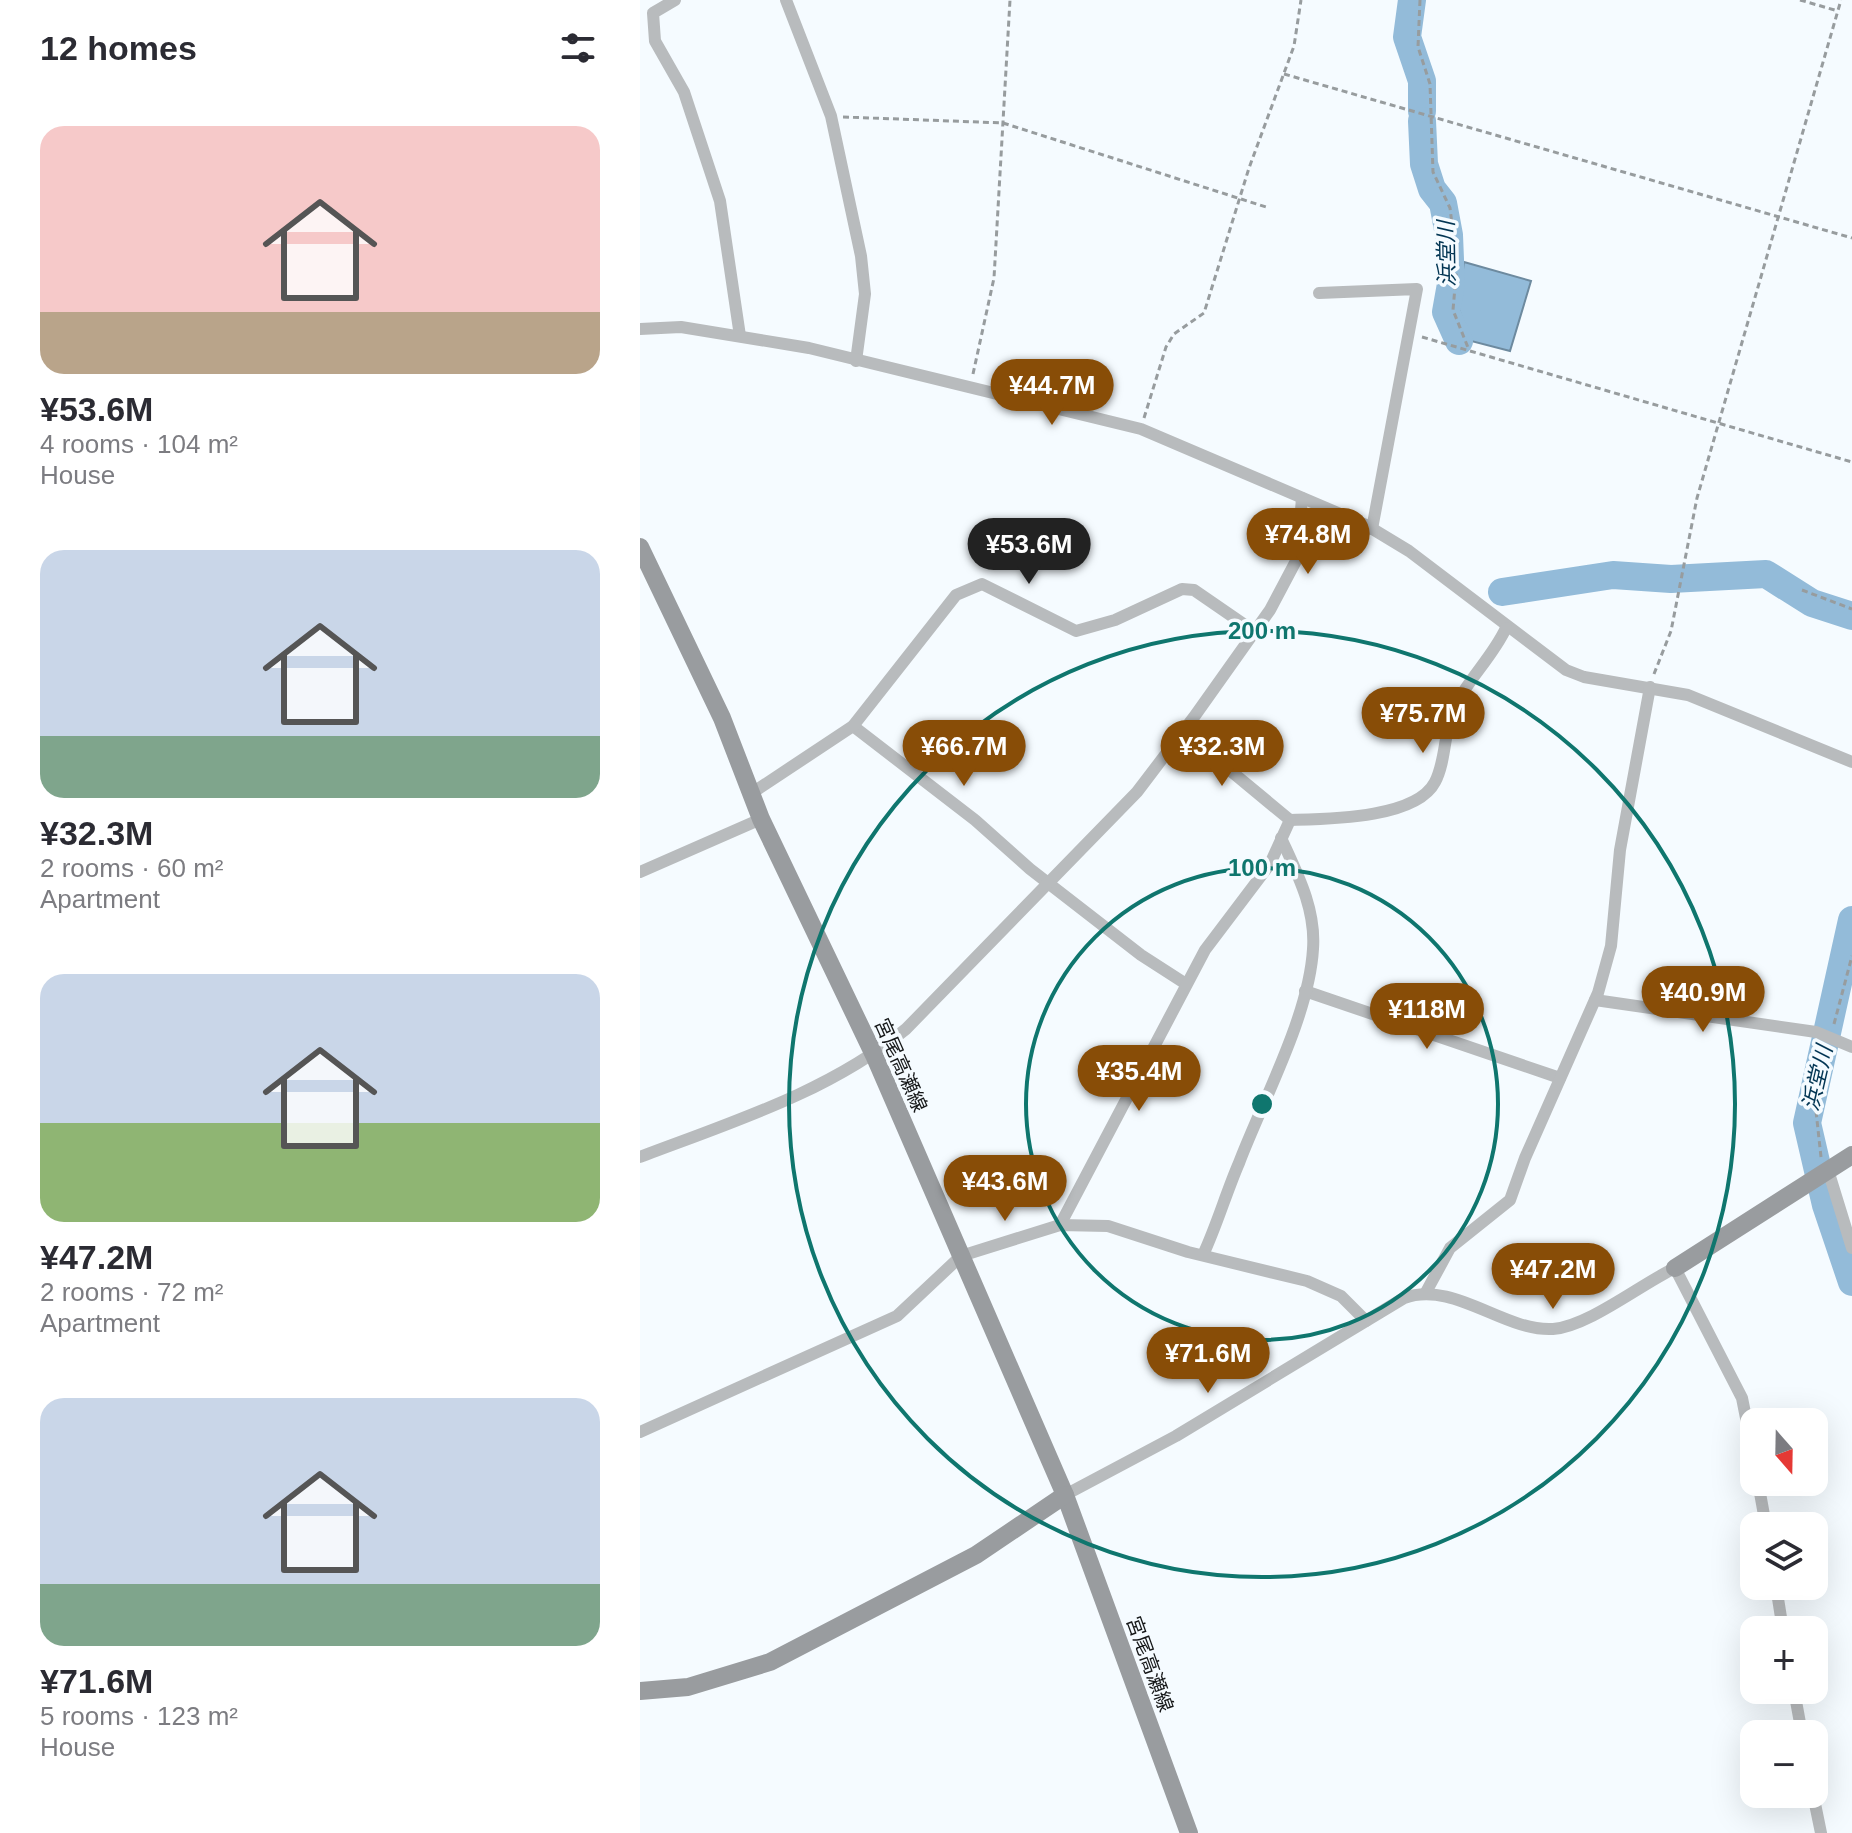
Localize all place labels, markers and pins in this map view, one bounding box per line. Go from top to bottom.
pin: ¥44.7M [987,359,1117,427]
pin: ¥74.8M [1243,508,1373,576]
pin: ¥53.6M [964,518,1094,586]
pin: ¥75.7M [1358,687,1488,755]
pin: ¥66.7M [899,720,1029,788]
pin: ¥32.3M [1157,720,1287,788]
pin: ¥40.9M [1638,966,1768,1034]
pin: ¥118M [1371,983,1483,1051]
pin: ¥35.4M [1074,1045,1204,1113]
centre of rings [1248,1090,1276,1118]
pin: ¥43.6M [940,1155,1070,1223]
pin: ¥47.2M [1488,1243,1618,1311]
pin: ¥71.6M [1143,1327,1273,1395]

